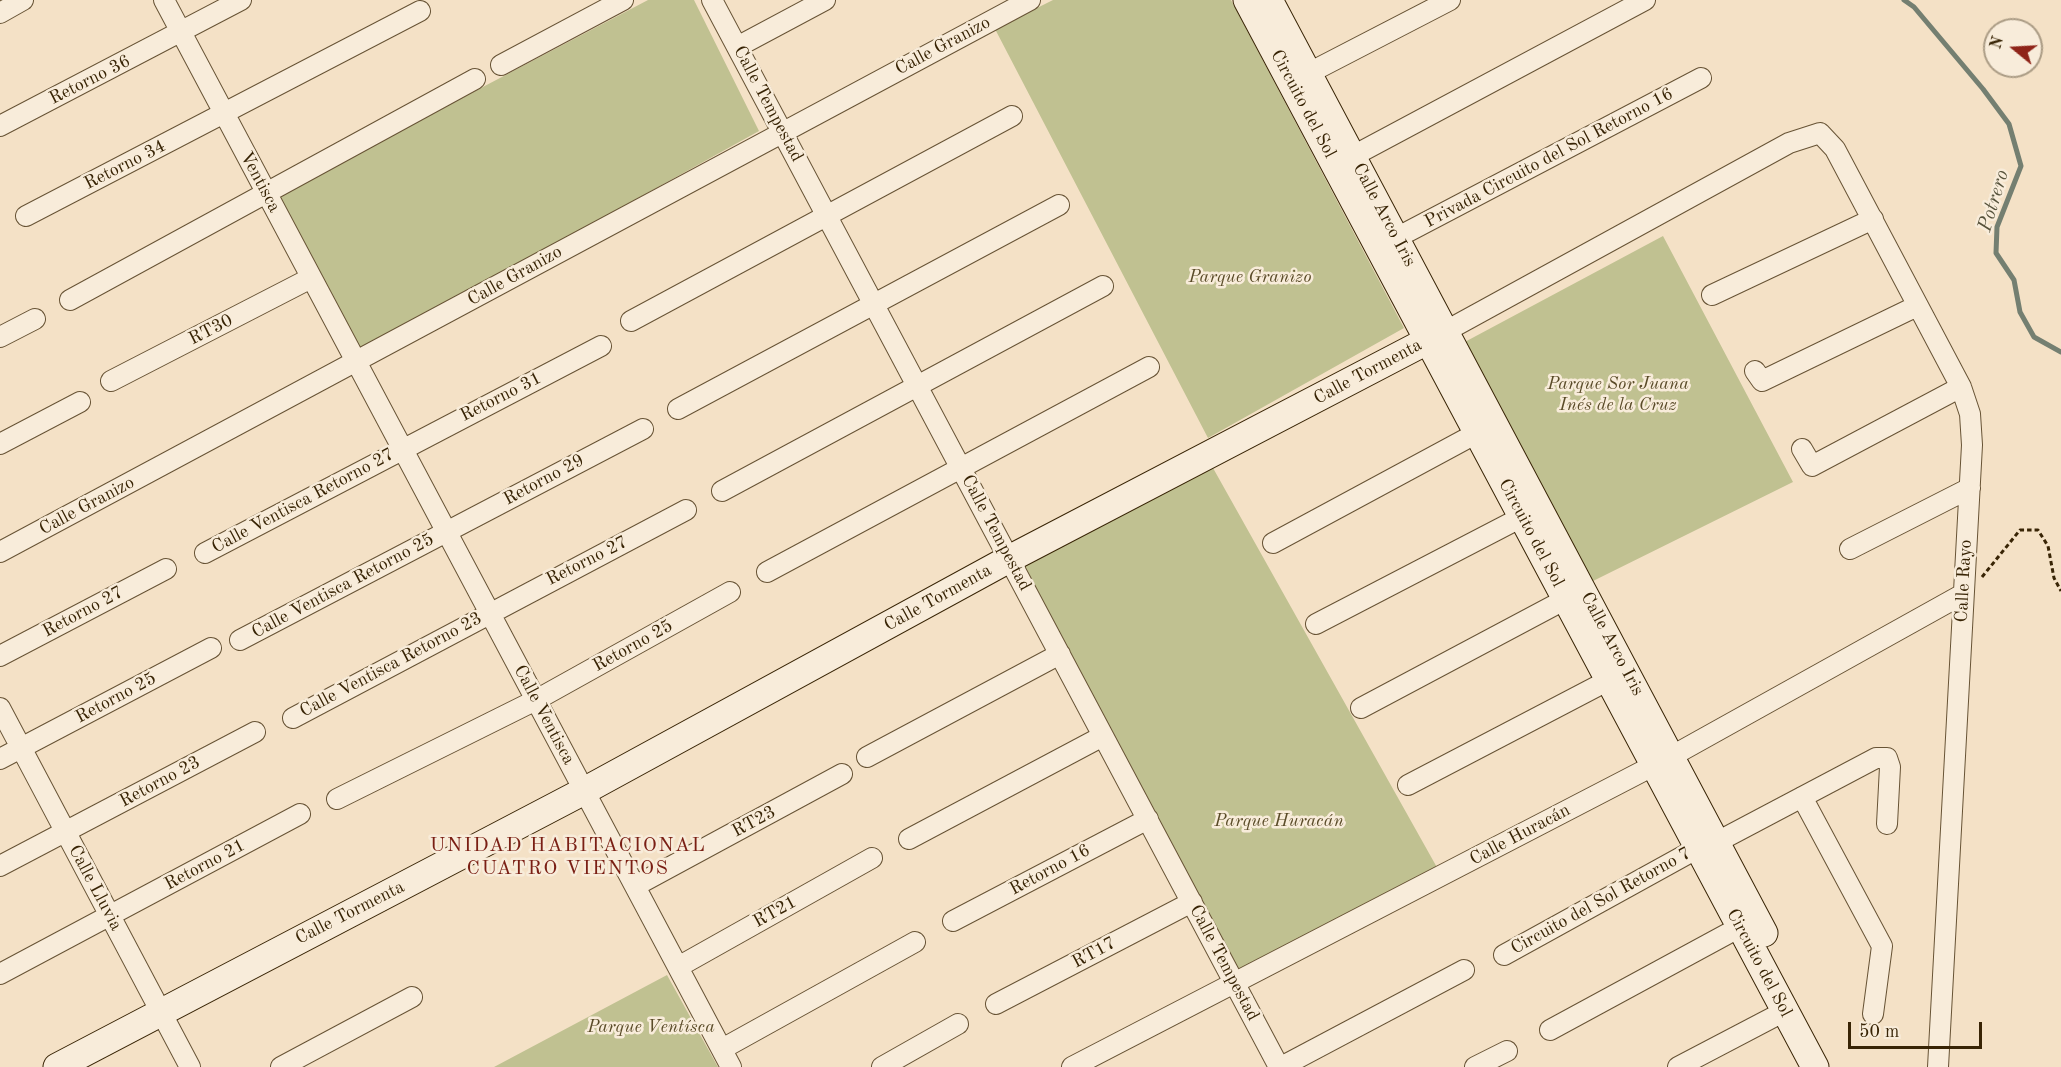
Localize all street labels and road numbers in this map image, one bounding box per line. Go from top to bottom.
street label: Calle Granizo [892,12,994,80]
street label: Calle Tempestad [728,42,808,166]
street label: Circuito del Sol [1265,46,1341,162]
street label: Retorno 36 [46,50,134,110]
street label: Privada Circuito del Sol Retorno 16 [1421,83,1677,233]
street label: Retorno 34 [81,135,169,195]
street label: Ventisca [235,148,285,216]
street label: Calle Arco Iris [1348,160,1420,270]
street label: Calle Granizo [464,241,566,311]
street label: RT30 [185,310,237,350]
street label: Calle Tormenta [1310,334,1426,410]
street label: Retorno 31 [457,367,545,427]
street label: Calle Ventisca Retorno 27 [208,444,398,558]
street label: Retorno 29 [500,450,588,510]
street label: Calle Tempestad [956,471,1036,595]
street label: Calle Granizo [36,472,138,540]
street label: Circuito del Sol [1493,475,1569,591]
street label: Calle Ventisca Retorno 25 [248,529,438,643]
street label: Retorno 27 [543,531,631,591]
street label: Calle Rayo [1951,539,1977,623]
street label: Calle Tormenta [881,560,995,636]
street label: Retorno 27 [39,582,127,642]
street label: Calle Arco Iris [1576,589,1648,699]
street label: Calle Ventisca Retorno 23 [296,608,486,722]
street label: Retorno 25 [589,615,677,677]
street label: Calle Ventisca [509,661,579,769]
street label: Retorno 25 [72,668,160,728]
street label: Retorno 23 [116,752,204,812]
street label: Calle Huracán [1466,800,1574,870]
street label: RT23 [728,802,780,842]
street label: Retorno 21 [161,835,249,895]
street label: Retorno 16 [1006,840,1094,900]
street label: Calle Lluvia [63,842,127,934]
street label: Circuito del Sol Retorno 7 [1507,843,1695,959]
street label: Calle Tormenta [292,876,408,950]
street label: RT21 [749,891,801,933]
street label: Calle Tempestad [1184,901,1264,1025]
street label: Circuito del Sol [1721,905,1797,1021]
street label: RT17 [1068,933,1120,973]

